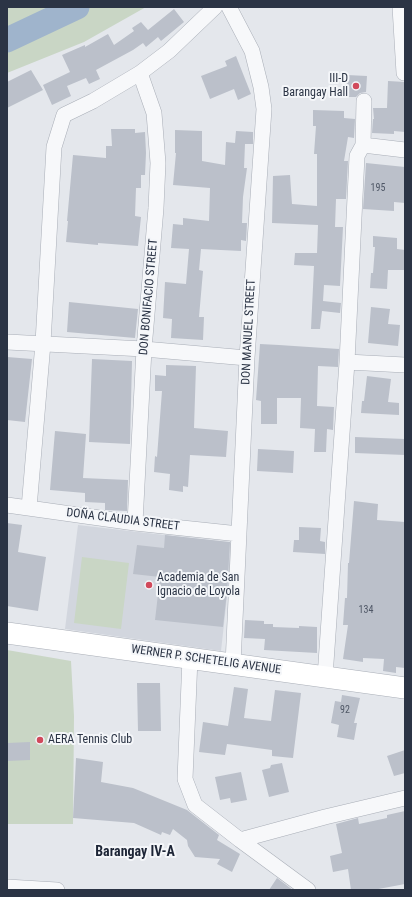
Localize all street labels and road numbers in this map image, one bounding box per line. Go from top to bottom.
street label: DON BONIFACIO STREET [137,238,161,356]
street label: DON MANUEL STREET [239,279,259,385]
street label: DOÑA CLAUDIA STREET [65,506,181,534]
street label: WERNER P. SCHETELIG AVENUE [130,642,282,678]

